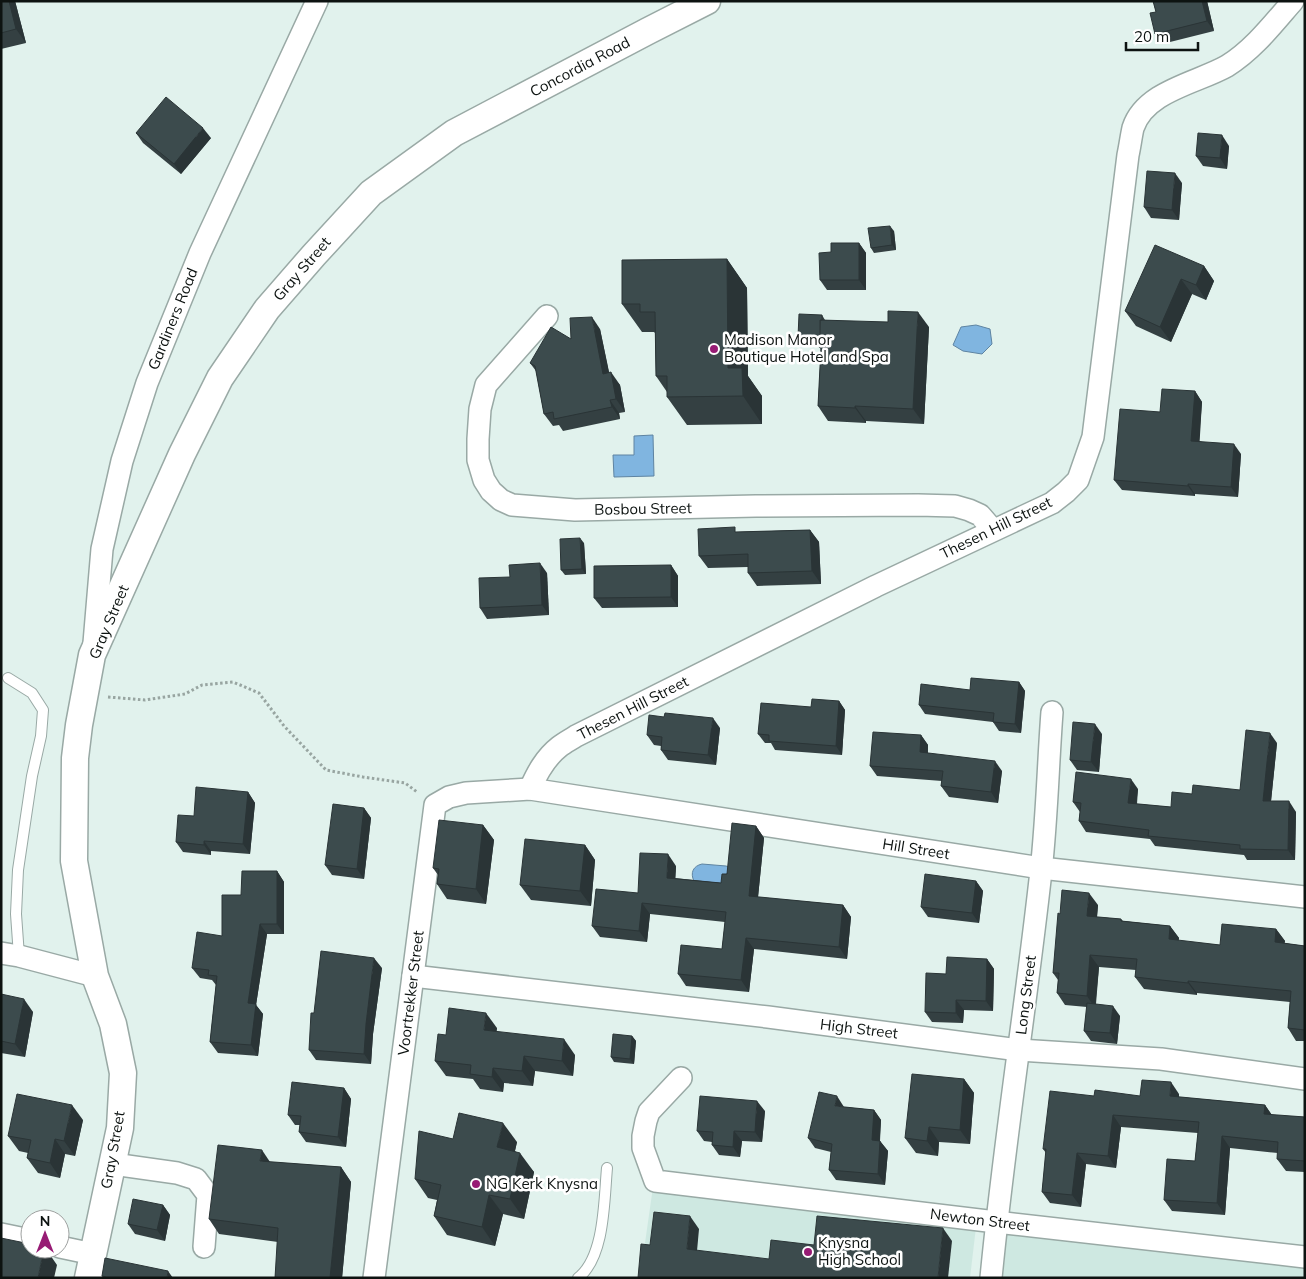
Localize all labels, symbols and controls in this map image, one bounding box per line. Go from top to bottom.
scale bar [1126,20,1198,52]
text: 20 m [1134,27,1169,46]
street label: Concordia Road [527,32,633,101]
street label: Gray Street [269,233,335,305]
street label: Gardiners Road [143,265,202,373]
place label: Madison Manor Boutique Hotel and Spa [724,330,889,366]
marker: Madison Manor Boutique Hotel and Spa [708,343,720,355]
street label: Thesen Hill Street [937,492,1055,563]
street label: Bosbou Street [594,498,692,519]
street label: Gray Street [84,582,133,662]
street label: Thesen Hill Street [574,671,691,744]
street label: Hill Street [881,834,951,863]
street label: Voortrekker Street [393,929,428,1056]
street label: Long Street [1011,954,1040,1036]
street label: High Street [819,1014,899,1043]
street label: Gray Street [96,1110,129,1190]
place label: NG Kerk Knysna [486,1174,598,1193]
marker: NG Kerk Knysna [470,1178,482,1190]
street label: Newton Street [929,1204,1031,1235]
north arrow [20,1209,70,1259]
text: N [40,1212,50,1230]
place label: Knysna High School [818,1233,901,1269]
marker: Knysna High School [802,1246,814,1258]

